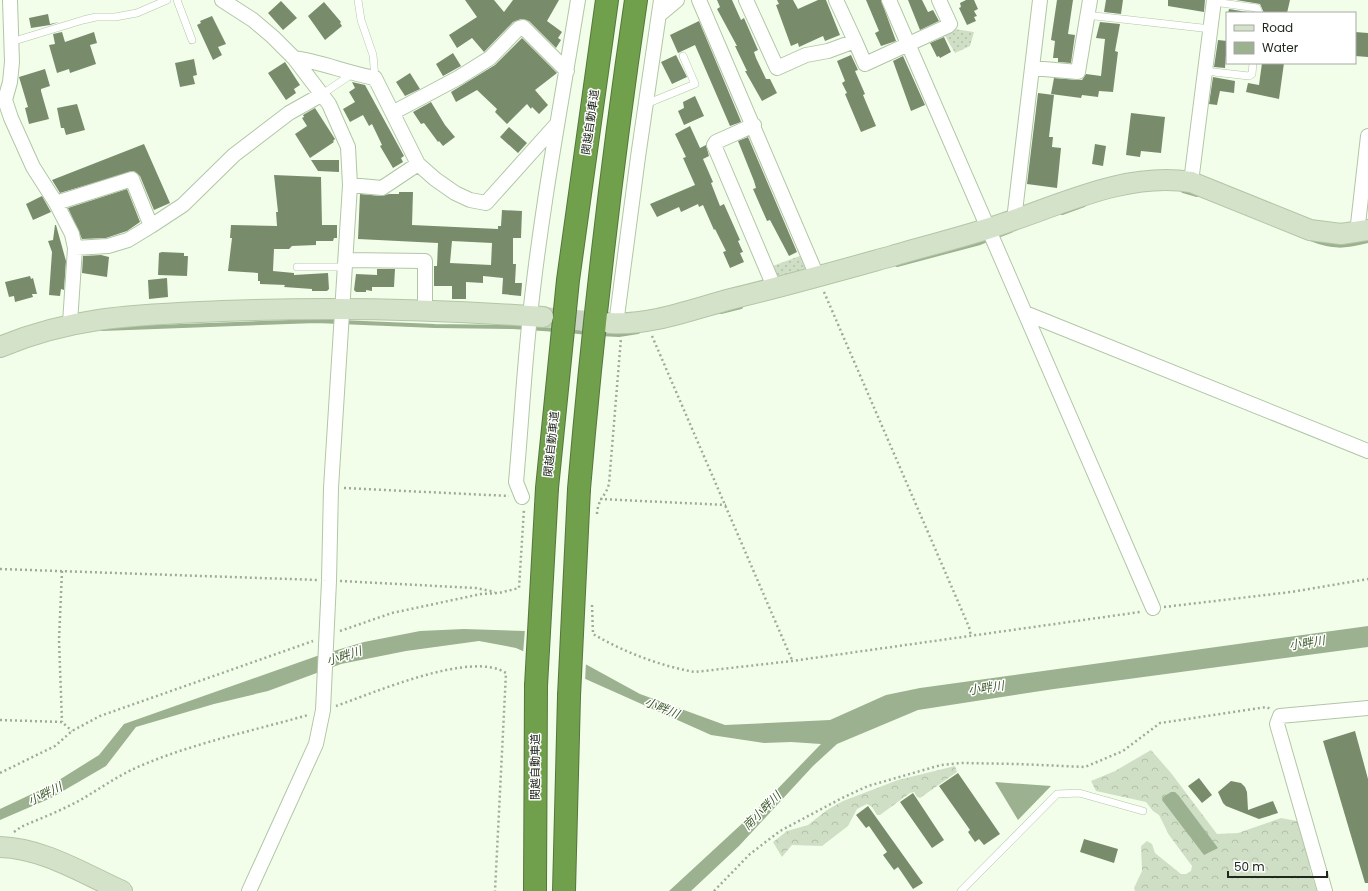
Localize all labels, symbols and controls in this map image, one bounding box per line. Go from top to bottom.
legend [1226,12,1356,64]
text: Road [1262,19,1293,36]
text: Water [1262,39,1299,56]
street label: 関越自動車道 [577,88,603,156]
street label: 関越自動車道 [540,410,562,478]
water label: 小畔川 [1288,631,1328,654]
water label: 小畔川 [324,641,365,669]
water label: 小畔川 [967,676,1007,698]
water label: 小畔川 [642,693,684,723]
street label: 関越自動車道 [527,734,543,800]
water label: 小畔川 [25,777,66,809]
water label: 南小畔川 [739,786,786,834]
scale bar [1228,853,1327,879]
text: 50 m [1234,858,1265,875]

